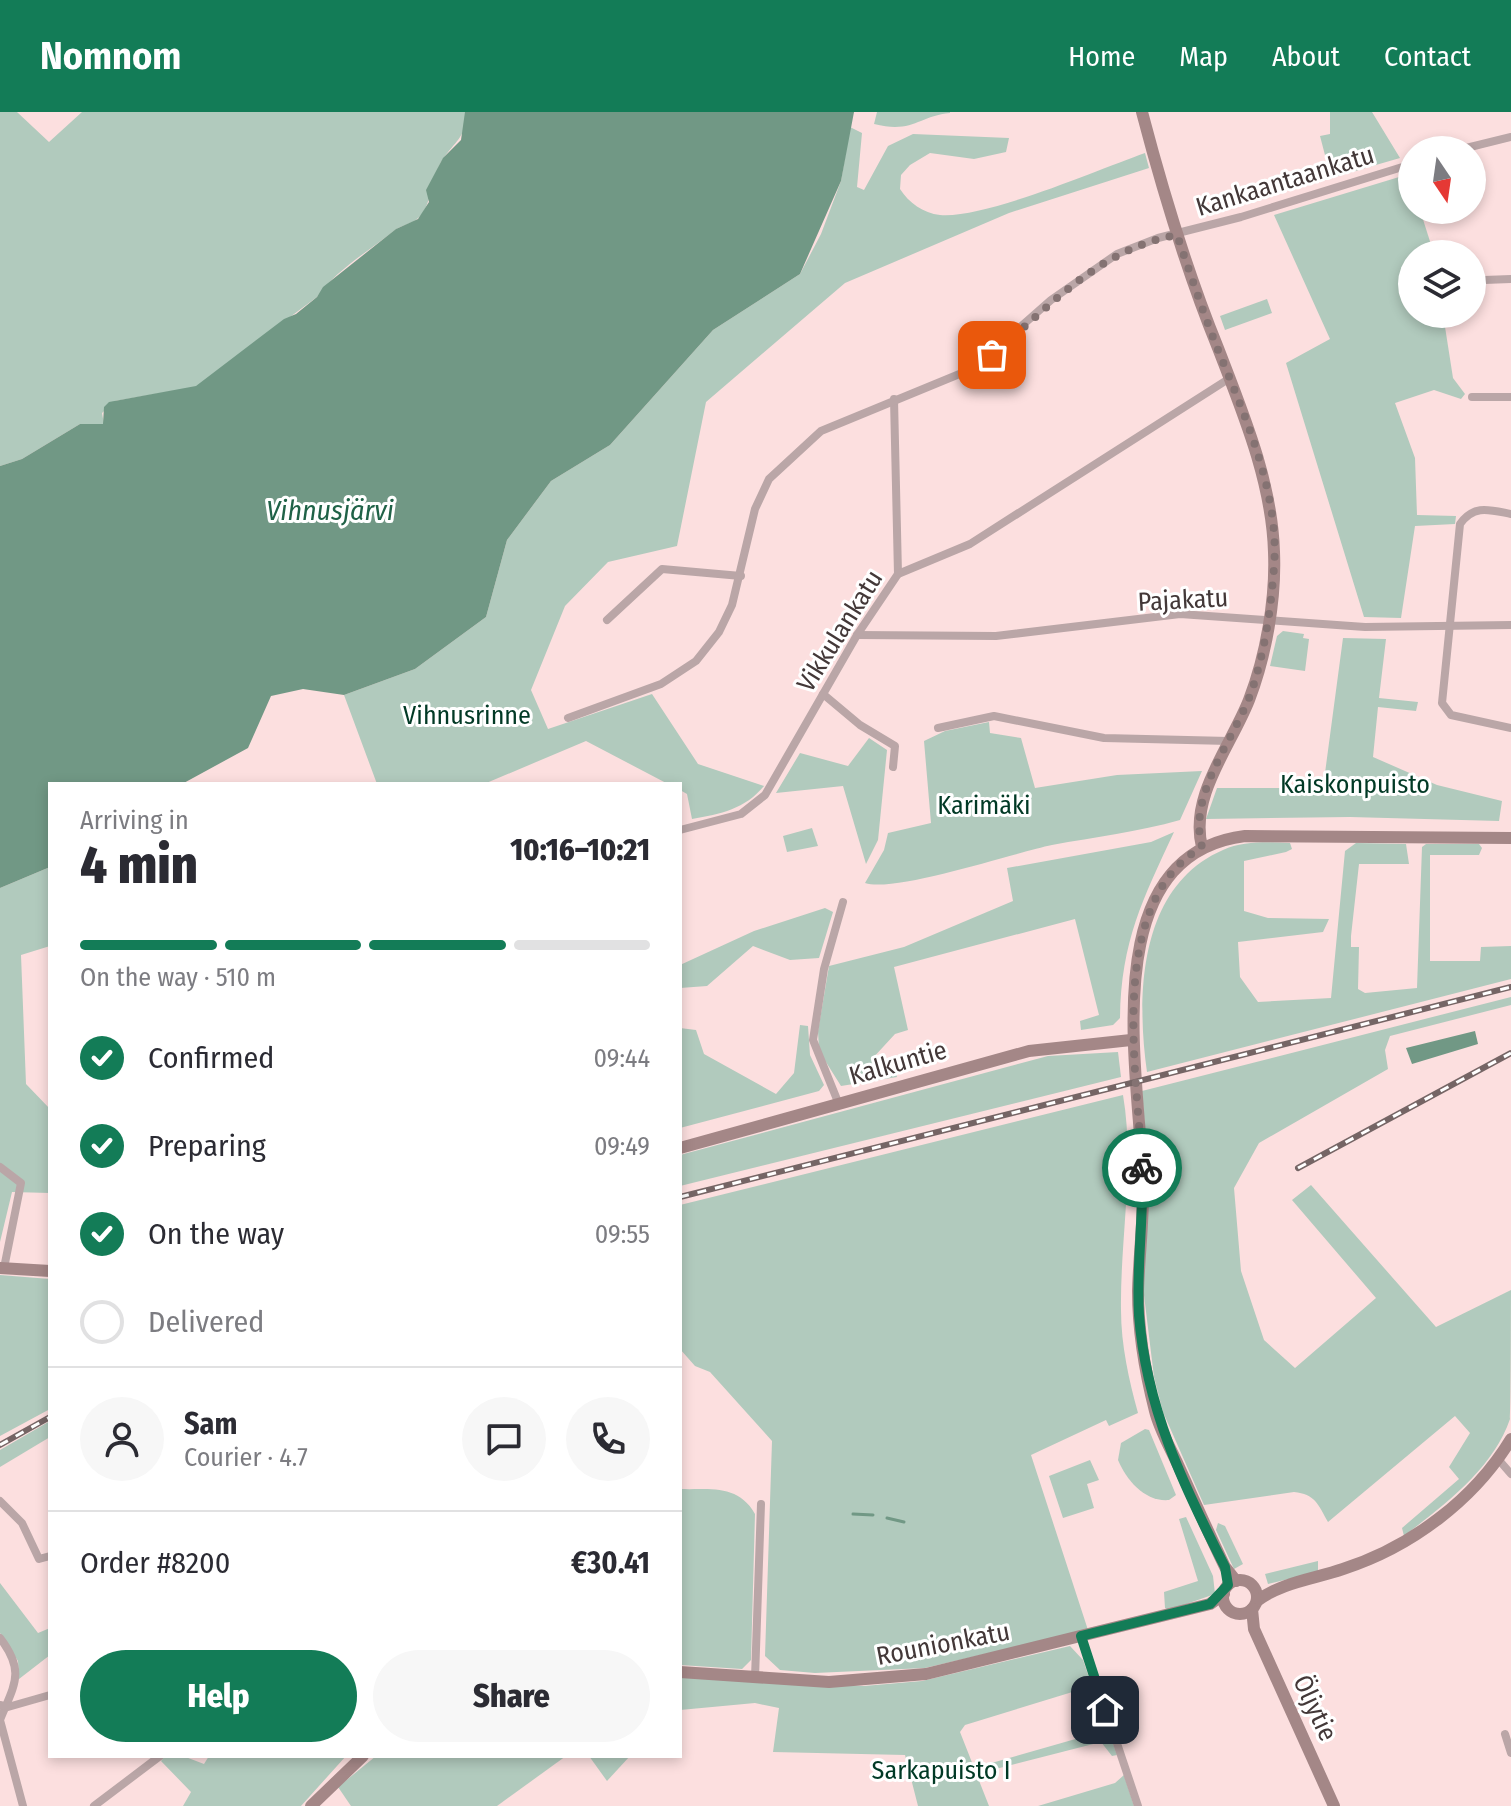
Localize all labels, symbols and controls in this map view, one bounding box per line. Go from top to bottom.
text: Nomnom [40,33,181,79]
text: Home [1068,40,1135,73]
text: Map [1179,40,1228,73]
text: About [1272,40,1340,73]
text: Contact [1384,40,1471,73]
north arrow [1398,136,1486,224]
map controls [1398,136,1486,328]
street label: Kankaantaankatu [1192,139,1378,223]
button: layers [1398,240,1486,328]
pin [958,321,1026,389]
icon: bag [970,333,1014,377]
water label: Vihnusjärvi [266,494,394,527]
street label: Vikkulankatu [791,565,889,697]
street label: Pajakatu [1137,582,1229,618]
park label: Vihnusrinne [403,700,531,731]
park label: Kaiskonpuisto [1280,769,1430,800]
park label: Karimäki [937,790,1031,821]
text: Arriving in [80,805,189,836]
text: 10:16–10:21 [510,832,650,868]
text: 4 min [80,834,198,897]
text: On the way · 510 m [80,962,276,993]
street label: Kalkuntie [846,1034,950,1092]
icon: check [80,1036,124,1080]
text: Confirmed [148,1040,274,1076]
text: 09:44 [593,1043,650,1074]
icon: check [80,1124,124,1168]
text: Preparing [148,1128,266,1164]
courier [1102,1128,1182,1208]
text: 09:49 [594,1131,650,1162]
icon: bike [1120,1146,1164,1190]
icon: check [80,1212,124,1256]
text: On the way [148,1216,284,1252]
text: 09:55 [595,1219,650,1250]
text: Delivered [148,1304,264,1340]
button: person [80,1397,164,1481]
button: chat [462,1397,546,1481]
button: phone [566,1397,650,1481]
text: Sam [184,1406,237,1442]
text: Courier · 4.7 [184,1442,308,1473]
text: Order #8200 [80,1545,230,1581]
text: €30.41 [571,1545,650,1581]
street label: Rounionkatu [874,1616,1012,1672]
button: Help [80,1650,357,1742]
button: Share [373,1650,650,1742]
street label: Öljytie [1286,1670,1344,1746]
pin [1071,1676,1139,1744]
icon: home [1083,1688,1127,1732]
park label: Sarkapuisto I [872,1755,1010,1786]

